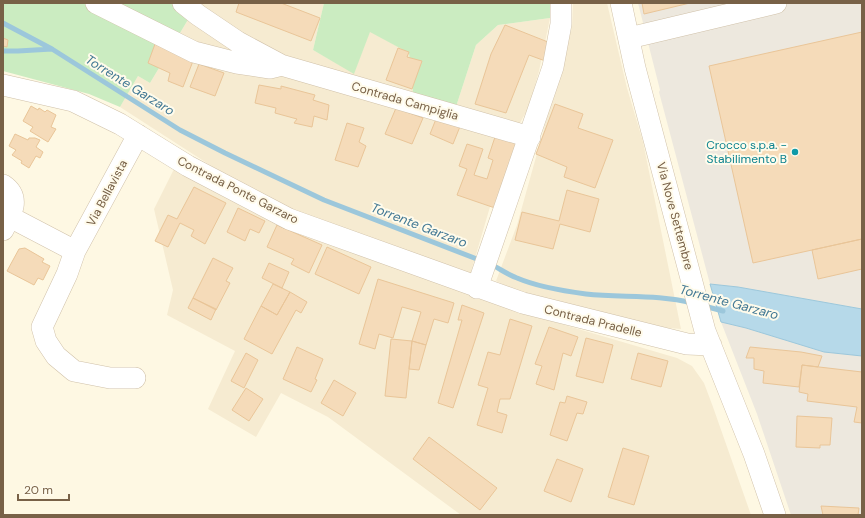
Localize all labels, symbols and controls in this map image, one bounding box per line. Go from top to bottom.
water label: Torrente Garzaro [82,51,178,119]
street label: Contrada Campiglia [350,78,460,124]
place label: Crocco s.p.a. - Stabilimento B [706,137,787,167]
marker: Crocco s.p.a. - Stabilimento B [790,147,800,157]
street label: Contrada Ponte Garzaro [175,152,301,228]
street label: Via Bellavista [83,157,131,229]
street label: Via Nove Settembre [653,160,697,272]
water label: Torrente Garzaro [368,199,470,251]
water label: Torrente Garzaro [678,281,781,323]
street label: Contrada Pradelle [543,301,644,341]
scale bar [18,476,69,502]
text: 20 m [24,482,53,498]

